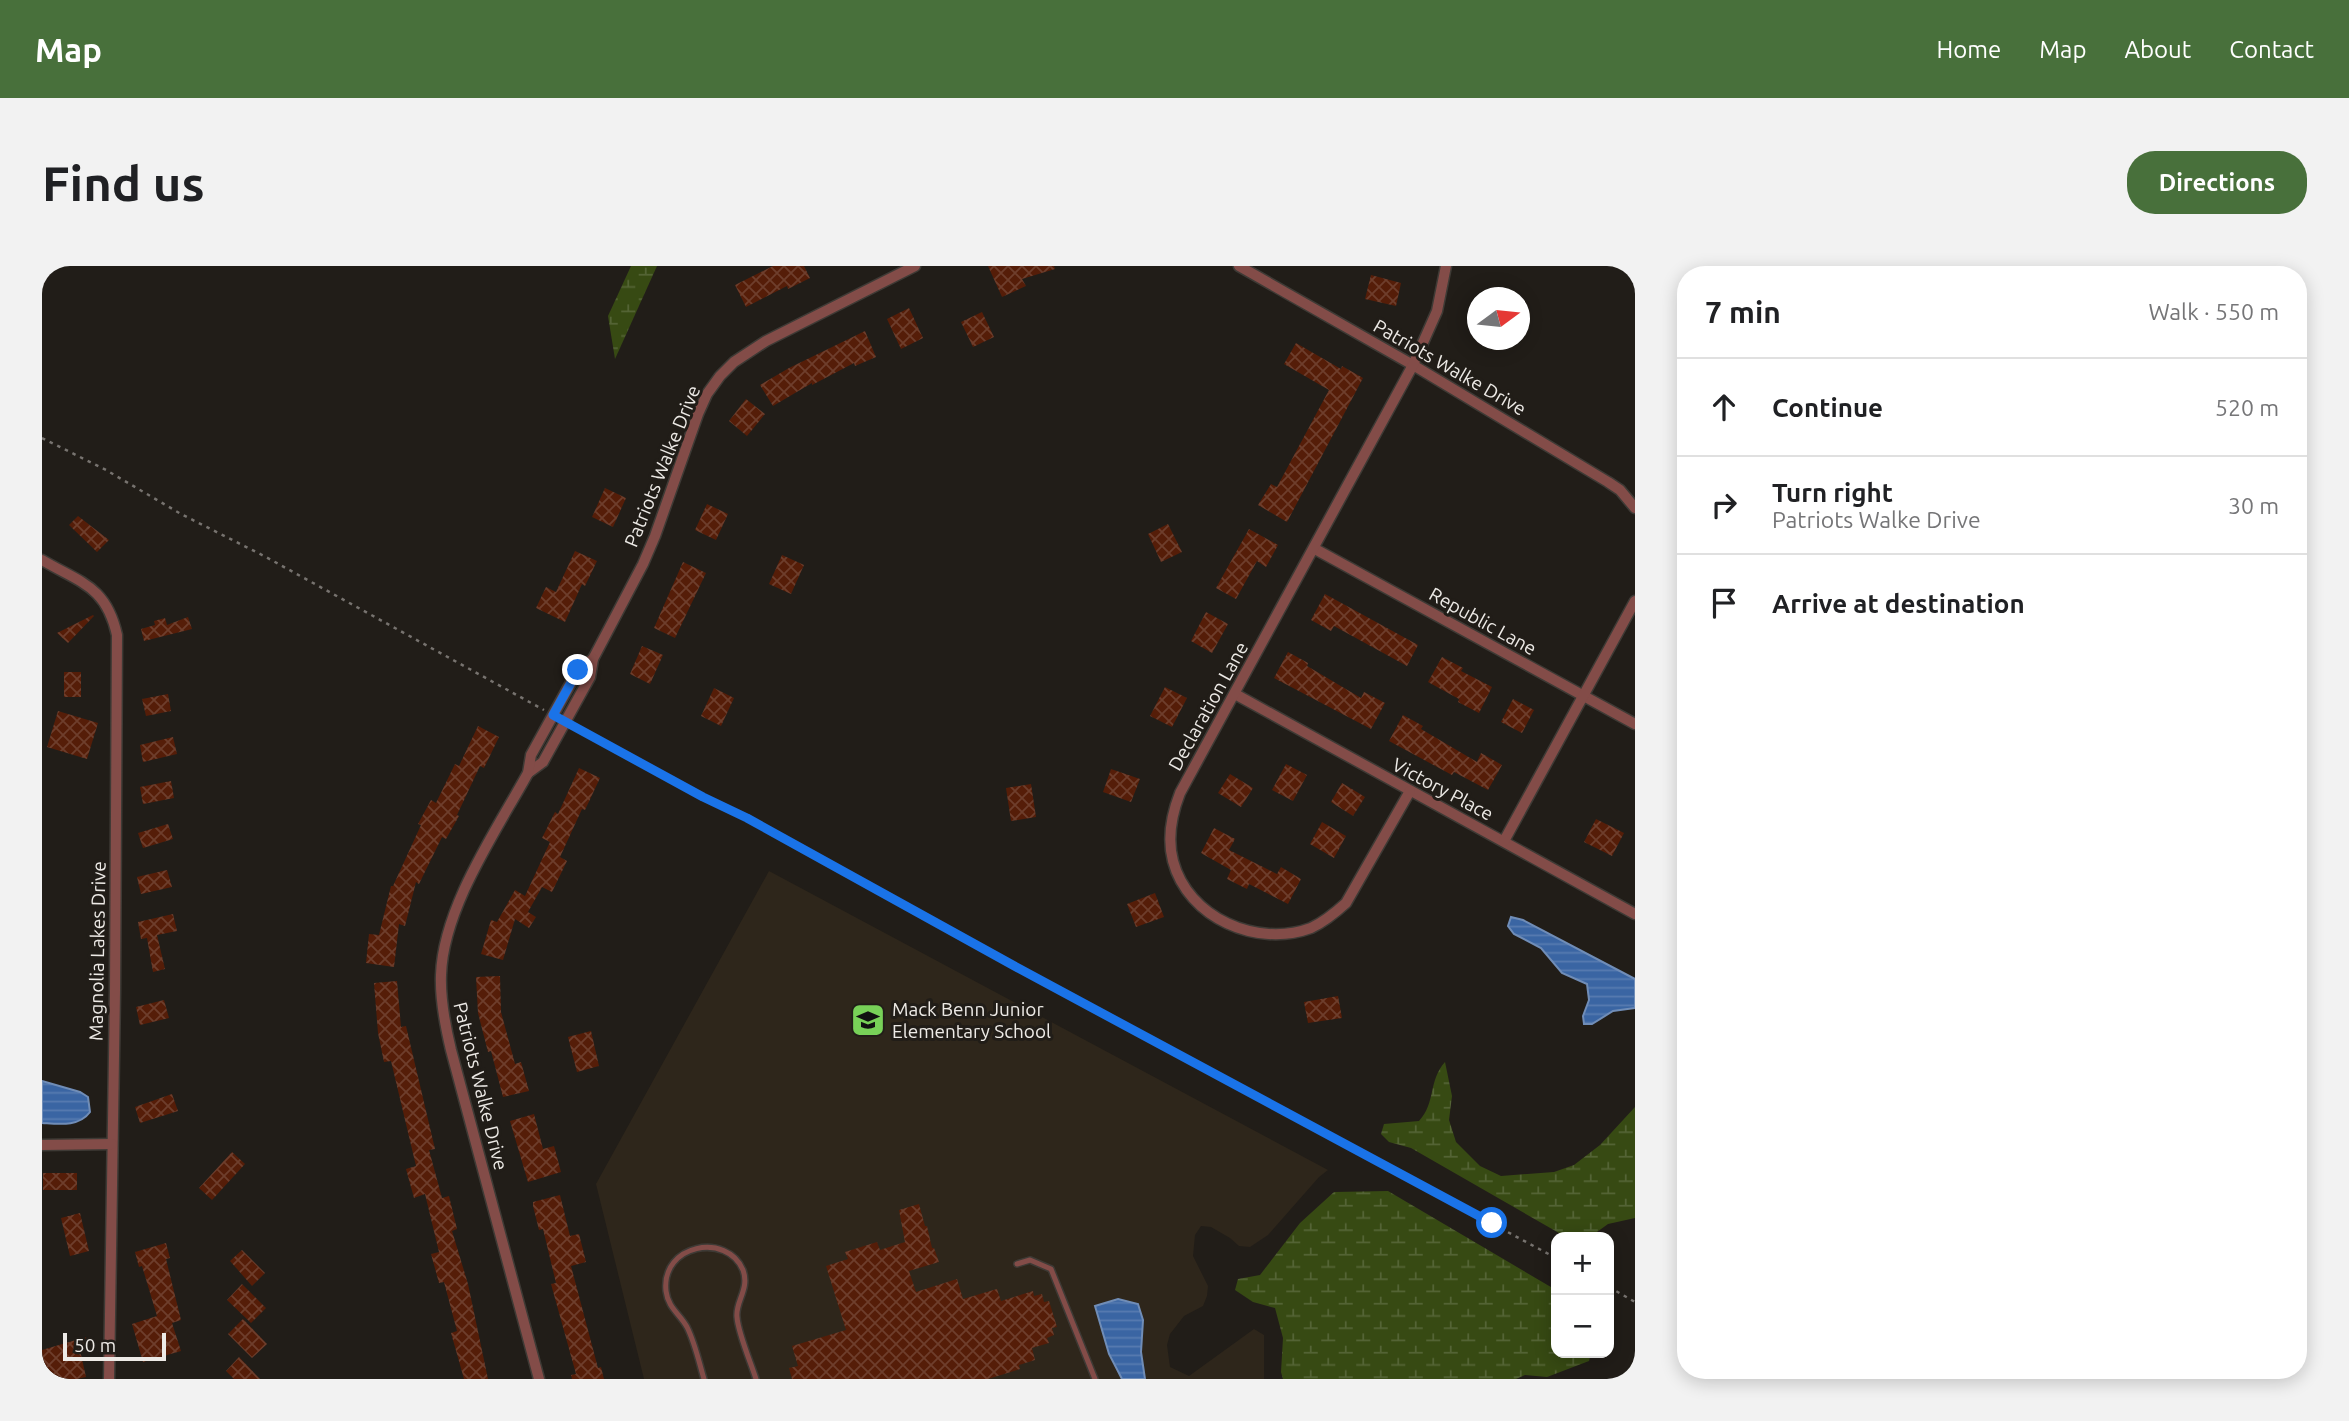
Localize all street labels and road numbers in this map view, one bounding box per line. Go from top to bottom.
street label: Patriots Walke Drive [1370,314,1530,420]
street label: Patriots Walke Drive [620,382,704,550]
street label: Republic Lane [1426,583,1540,659]
street label: Declaration Lane [1164,638,1252,774]
street label: Victory Place [1389,753,1497,825]
street label: Magnolia Lakes Drive [84,861,110,1041]
street label: Patriots Walke Drive [449,1000,513,1172]

